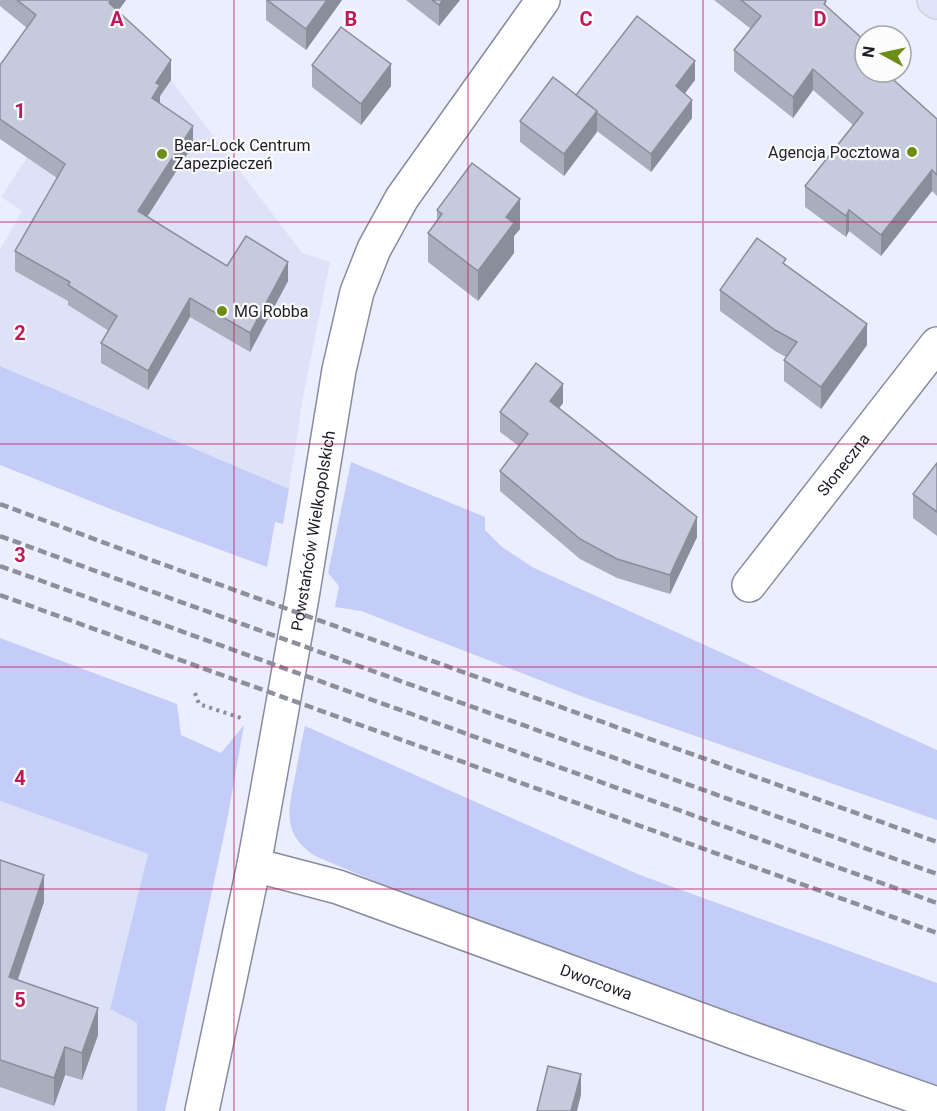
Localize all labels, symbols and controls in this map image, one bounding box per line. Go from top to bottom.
text: A [110,7,124,31]
text: B [345,7,357,31]
text: C [579,7,593,31]
text: D [814,7,827,31]
north arrow [853,24,913,84]
text: N [858,45,879,59]
text: 1 [14,99,26,123]
place label: Bear-Lock Centrum Zapezpieczeń [174,136,310,173]
place label: Agencja Pocztowa [768,143,900,162]
marker: Agencja Pocztowa [905,145,919,159]
marker: Bear-Lock Centrum Zapezpieczeń [155,147,169,161]
place label: MG Robba [234,302,309,321]
marker: MG Robba [215,304,229,318]
text: 2 [14,321,26,345]
street label: Powstańców Wielkopolskich [287,429,339,632]
street label: Słoneczna [813,430,874,500]
text: 3 [14,543,26,567]
text: 4 [14,766,26,790]
street label: Dworcowa [558,960,635,1004]
text: 5 [14,988,26,1012]

